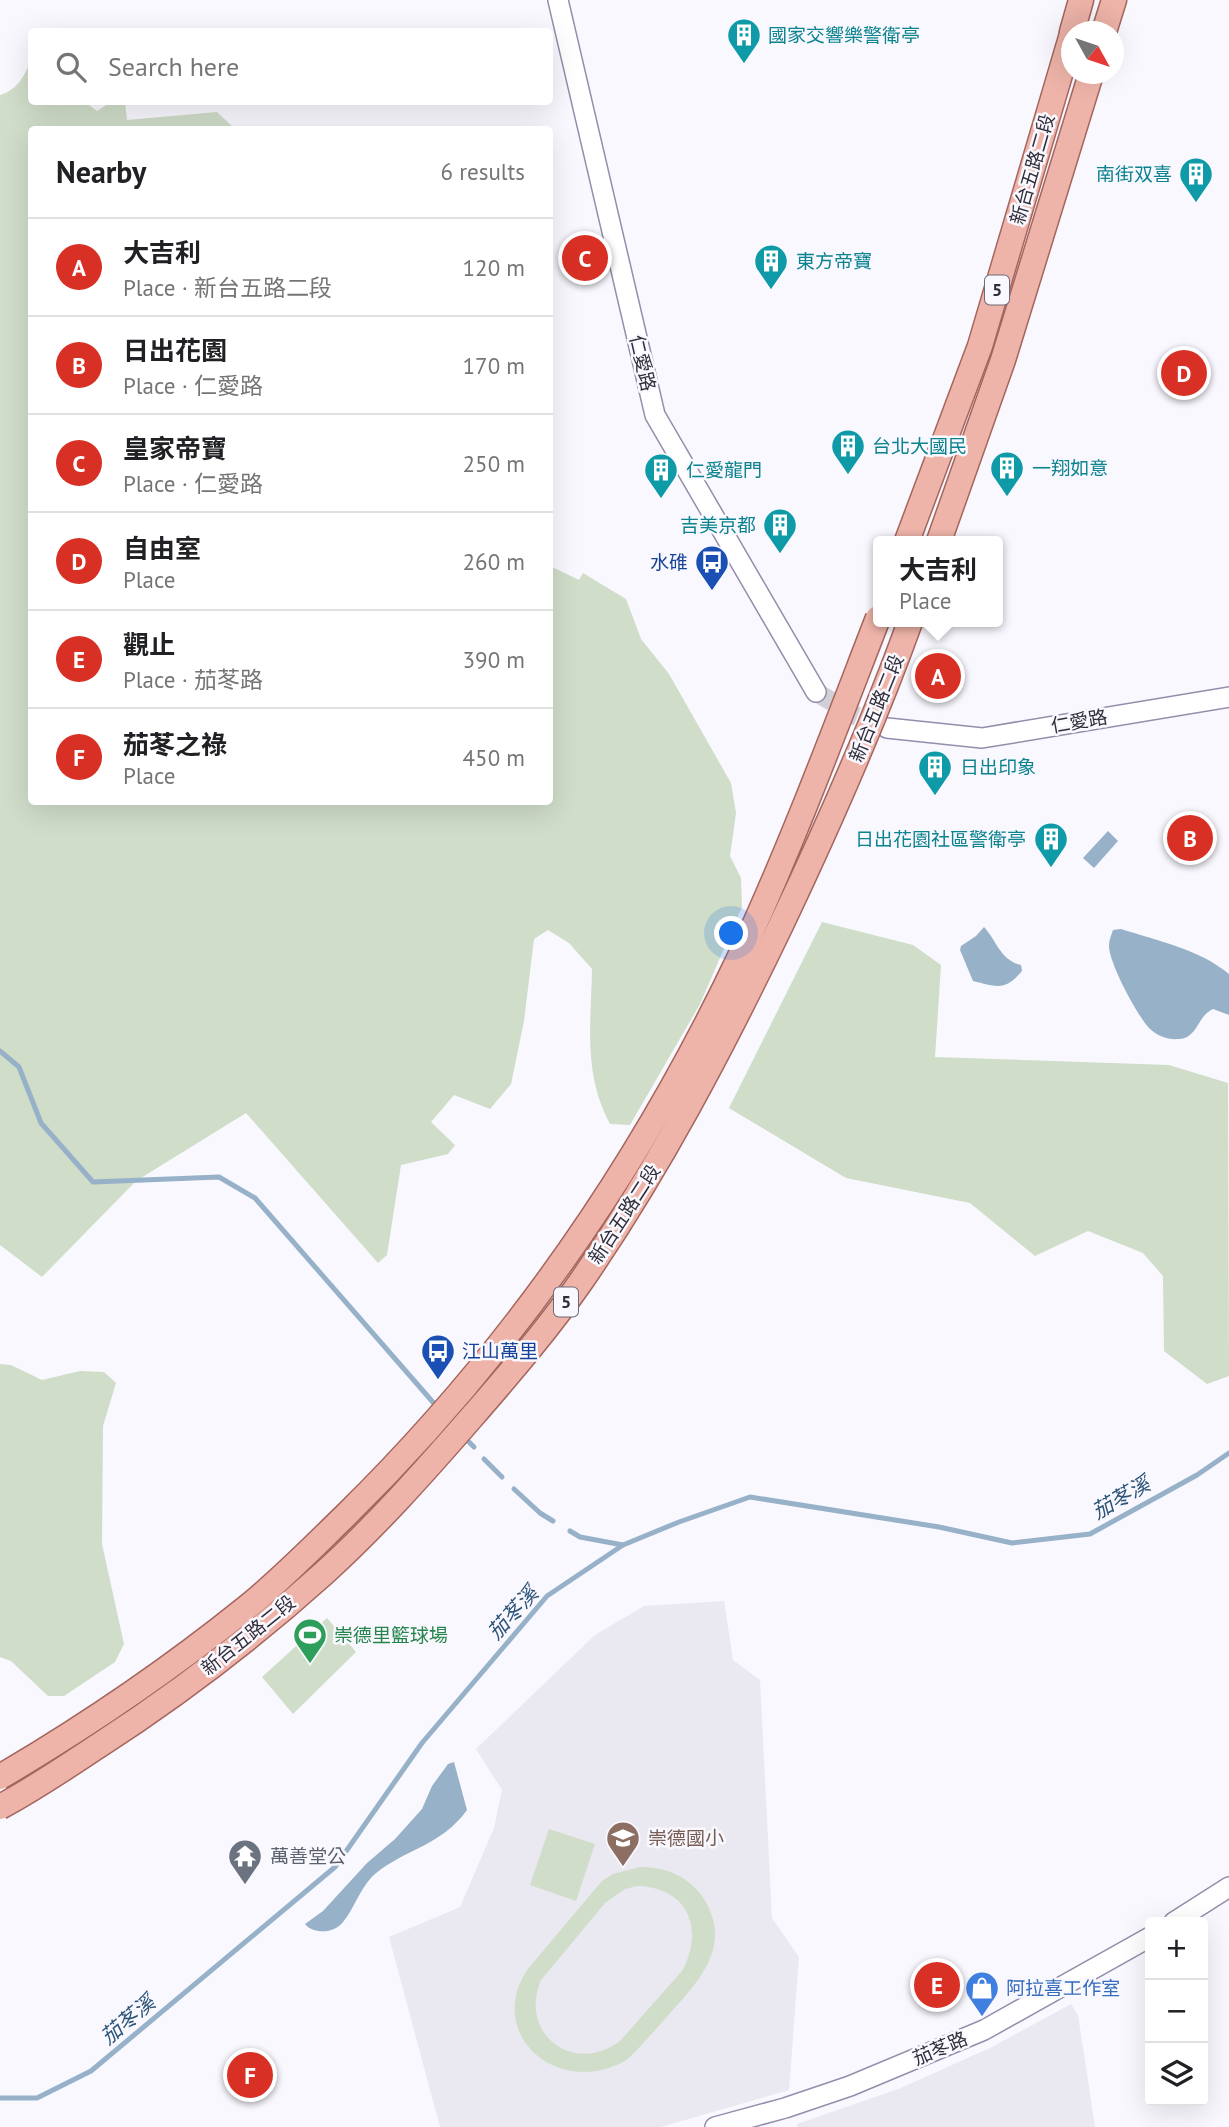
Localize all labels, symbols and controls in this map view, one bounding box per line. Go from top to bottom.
building icon: 國家交響樂警衛亭 [725,16,763,65]
north arrow [1061,21,1124,84]
place label: 國家交響樂警衛亭 [768,23,920,47]
search box [28,28,553,105]
icon: search [52,48,90,86]
text: Search here [108,50,239,83]
street label: 新台五路二段 [1005,111,1059,227]
text: Nearby [56,152,146,191]
building icon: 南街双喜 [1177,155,1215,204]
text: 6 results [441,157,525,186]
place label: 南街双喜 [1096,162,1172,186]
pin: C [562,232,608,284]
text: 大吉利 [123,236,201,269]
building icon: 東方帝寶 [752,242,790,291]
place label: 東方帝寶 [796,249,872,273]
text: A [72,253,86,282]
text: 120 m [463,253,525,282]
text: Place · 新台五路二段 [123,273,332,302]
road number: 5 [985,276,1009,304]
street label: 仁愛路 [625,333,661,393]
text: 日出花園 [123,334,227,367]
pin: D [1161,347,1207,399]
text: B [72,351,86,380]
text: 170 m [463,351,525,380]
text: Place · 仁愛路 [123,371,263,400]
building icon: 台北大國民 [829,427,867,476]
text: 皇家帝寶 [123,432,227,465]
place label: 台北大國民 [872,434,967,458]
text: C [73,449,85,478]
text: 250 m [463,449,525,478]
building icon: 一翔如意 [988,449,1026,498]
building icon: 仁愛龍門 [642,451,680,500]
place label: 一翔如意 [1032,456,1108,480]
place label: 仁愛龍門 [686,458,762,482]
text: Place · 仁愛路 [123,469,263,498]
building icon: 吉美京都 [761,506,799,555]
place label: 吉美京都 [680,513,756,537]
text: 自由室 [123,532,201,565]
popup [873,536,1003,627]
bus stop icon: 水碓 [693,543,731,592]
text: D [72,547,86,576]
text: 260 m [463,547,525,576]
place label: 水碓 [650,550,688,574]
text: 大吉利 [899,553,977,586]
text: Place [123,565,176,594]
text: Place [899,586,952,615]
text: 觀止 [123,628,175,661]
text: E [73,645,85,674]
text: 390 m [463,645,525,674]
pin: A [915,650,961,702]
street label: 新台五路二段 [844,651,908,765]
text: Place · 茄苳路 [123,665,263,694]
street label: 仁愛路 [1049,704,1109,738]
text: 茄苳之祿 [123,728,227,761]
text: F [73,743,85,772]
text: 450 m [463,743,525,772]
building icon: 日出印象 [916,748,954,797]
place label: 日出印象 [960,755,1036,779]
text: Place [123,761,176,790]
pin: B [1167,812,1213,864]
building icon: 日出花園社區警衛亭 [1032,820,1070,869]
place label: 日出花園社區警衛亭 [855,827,1026,851]
your location [714,916,748,950]
street label: 新台五路二段 [583,1160,665,1268]
road number: 5 [554,1288,578,1316]
bus stop icon: 江山萬里 [419,1332,457,1381]
place label: 江山萬里 [462,1339,538,1363]
water label: 茄苳溪 [1087,1469,1157,1525]
water label: 茄苳溪 [482,1578,546,1645]
street label: 新台五路二段 [196,1590,300,1680]
sports icon: 崇德里籃球場 [291,1616,329,1665]
place label: 崇德里籃球場 [334,1623,448,1647]
school or university icon: 崇德國小 [604,1819,642,1868]
place label: 崇德國小 [648,1826,724,1850]
temple icon: 萬善堂公 [226,1837,264,1886]
place label: 萬善堂公 [270,1844,346,1868]
map controls [1145,1917,1208,2106]
button: + [1145,1917,1208,1980]
pin: E [914,1959,960,2011]
shop icon: 阿拉喜工作室 [963,1969,1001,2018]
place label: 阿拉喜工作室 [1006,1976,1120,2000]
button: − [1145,1980,1208,2043]
water label: 茄苳溪 [95,1987,163,2050]
street label: 茄苳路 [909,2026,971,2070]
button: layers [1145,2043,1208,2106]
pin: F [227,2049,273,2101]

